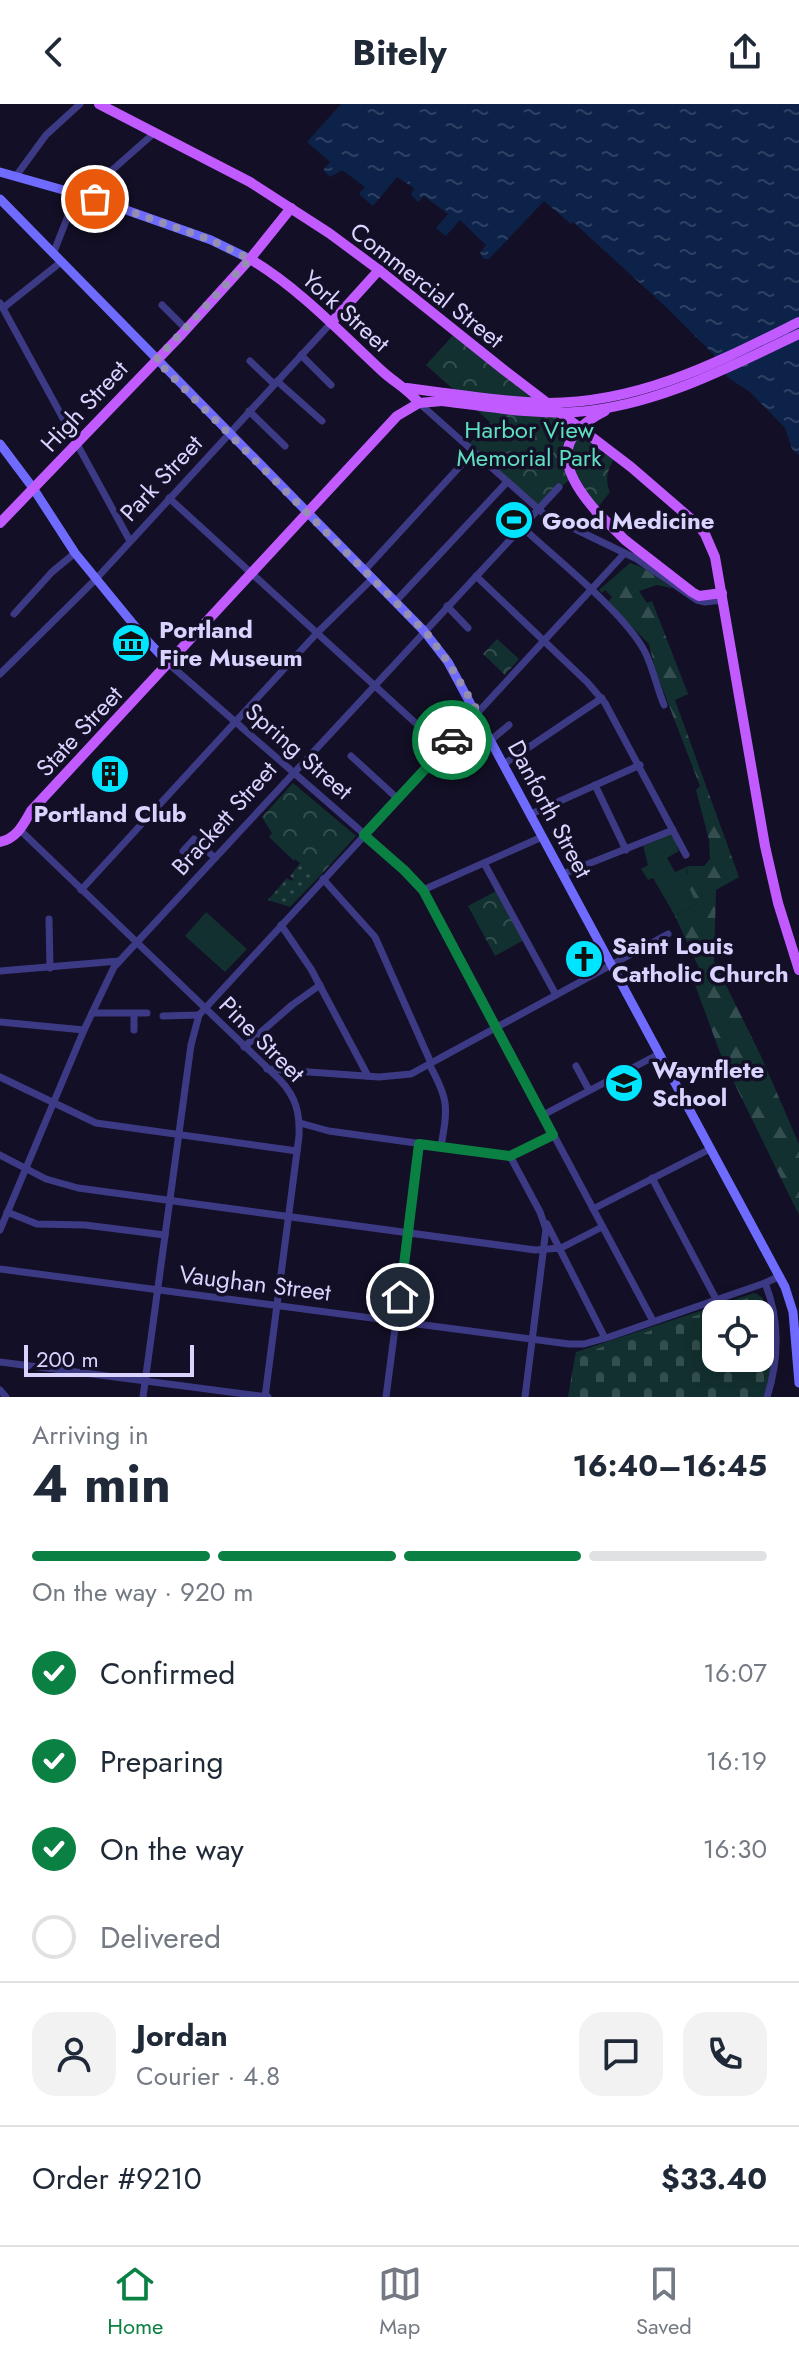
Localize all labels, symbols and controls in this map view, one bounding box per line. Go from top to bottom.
text: Bitely [352,26,447,78]
icon: back [32,30,76,74]
icon: share [723,30,767,74]
pin [61,165,129,233]
icon: bag [73,177,117,221]
street label: Commercial Street [343,214,511,356]
street label: York Street [294,262,398,360]
street label: High Street [32,352,136,460]
park label: Harbor View Memorial Park [456,412,602,475]
street label: Park Street [112,427,211,529]
sports icon: Good Medicine [493,499,535,541]
place label: Good Medicine [542,503,714,538]
place label: Portland Fire Museum [159,612,303,675]
museum icon: Portland Fire Museum [110,622,152,664]
street label: State Street [28,678,131,784]
street label: Spring Street [238,694,360,808]
courier [412,700,492,780]
icon: car [430,718,474,762]
street label: Danforth Street [499,734,601,884]
building icon: Portland Club [89,753,131,795]
street label: Brackett Street [163,753,285,883]
place label: Portland Club [33,796,187,831]
place label: Saint Louis Catholic Church [612,928,789,991]
church icon: Saint Louis Catholic Church [563,938,605,980]
street label: Pine Street [211,988,313,1090]
place label: Waynflete School [652,1052,764,1115]
school or university icon: Waynflete School [603,1062,645,1104]
street label: Vaughan Street [177,1256,333,1310]
pin [366,1263,434,1331]
icon: home [378,1275,422,1319]
map controls [702,1300,774,1372]
button: locate [702,1300,774,1372]
scale bar [24,1341,194,1377]
text: 200 m [36,1343,99,1375]
text: Arriving in [32,1416,149,1454]
text: 16:40–16:45 [572,1444,767,1487]
text: 4 min [32,1446,171,1522]
text: On the way · 920 m [32,1573,253,1611]
icon: check [32,1651,76,1695]
text: Confirmed [100,1652,235,1695]
text: 16:07 [703,1654,767,1692]
icon: check [32,1739,76,1783]
text: Preparing [100,1740,224,1783]
text: 16:19 [706,1742,767,1780]
icon: check [32,1827,76,1871]
text: On the way [100,1828,244,1871]
text: 16:30 [703,1830,767,1868]
text: Delivered [100,1916,221,1959]
button: person [32,2012,116,2096]
button: chat [579,2012,663,2096]
button: phone [683,2012,767,2096]
text: Jordan [136,2014,228,2057]
text: Courier · 4.8 [136,2057,280,2095]
text: Order #9210 [32,2157,202,2200]
text: $33.40 [661,2157,767,2200]
tab: Home [107,2262,163,2342]
tab: Map [378,2262,422,2342]
tab: Saved [636,2262,692,2342]

